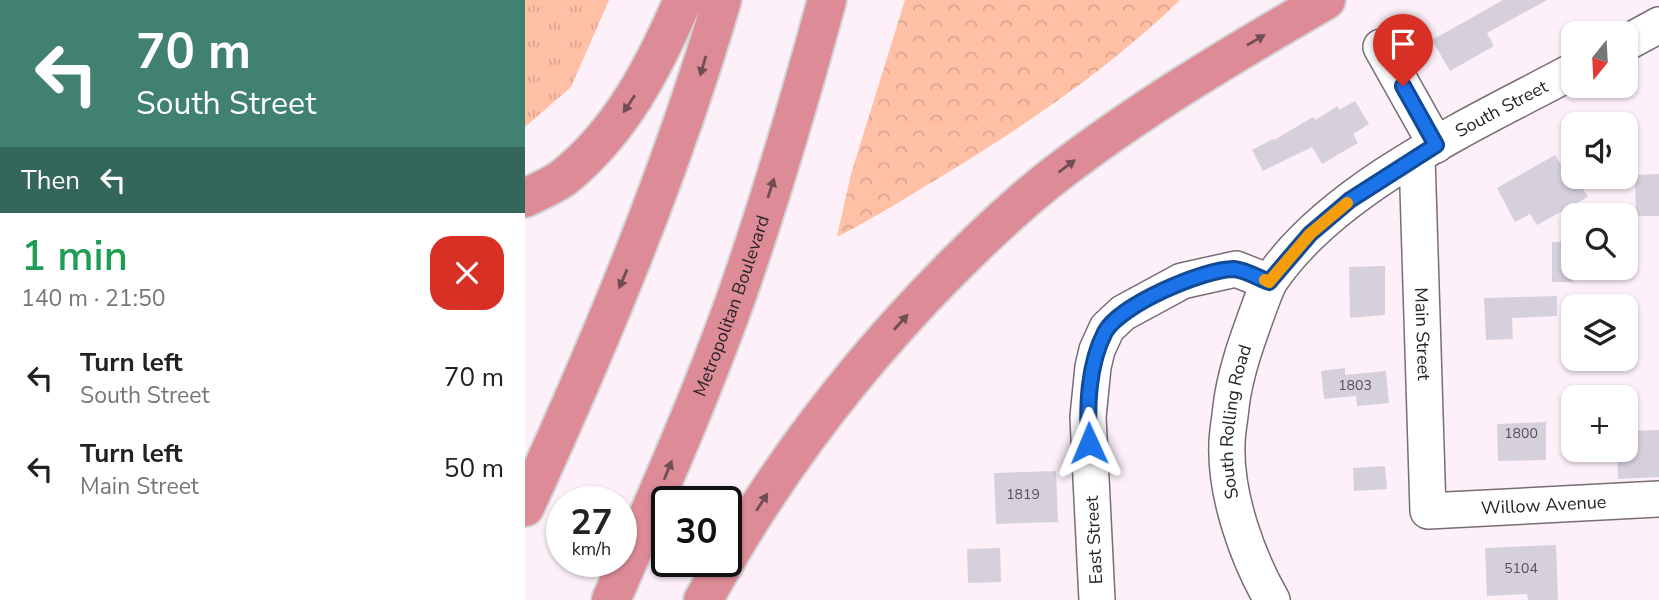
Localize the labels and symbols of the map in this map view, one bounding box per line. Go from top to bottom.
pin [1373,14,1433,86]
north arrow [1561,21,1638,98]
one-way arrow [1246,34,1265,46]
one-way arrow [697,55,707,76]
street label: South Street [1451,74,1553,143]
one-way arrow [623,94,636,114]
one-way arrow [1057,159,1075,174]
one-way arrow [766,177,777,198]
street label: Metropolitan Boulevard [688,212,775,400]
one-way arrow [617,268,628,289]
street label: Main Street [1409,287,1436,382]
one-way arrow [893,313,909,331]
street label: South Rolling Road [1215,341,1257,501]
house number: 1803 [1338,376,1372,395]
position arrow [1052,406,1126,480]
house number: 1800 [1504,424,1538,443]
one-way arrow [662,460,673,481]
house number: 1819 [1006,485,1040,504]
speed limit sign: 30 [651,486,742,577]
street label: Willow Avenue [1480,490,1607,520]
one-way arrow [755,492,768,511]
street label: East Street [1080,494,1108,585]
house number: 5104 [1504,559,1538,578]

